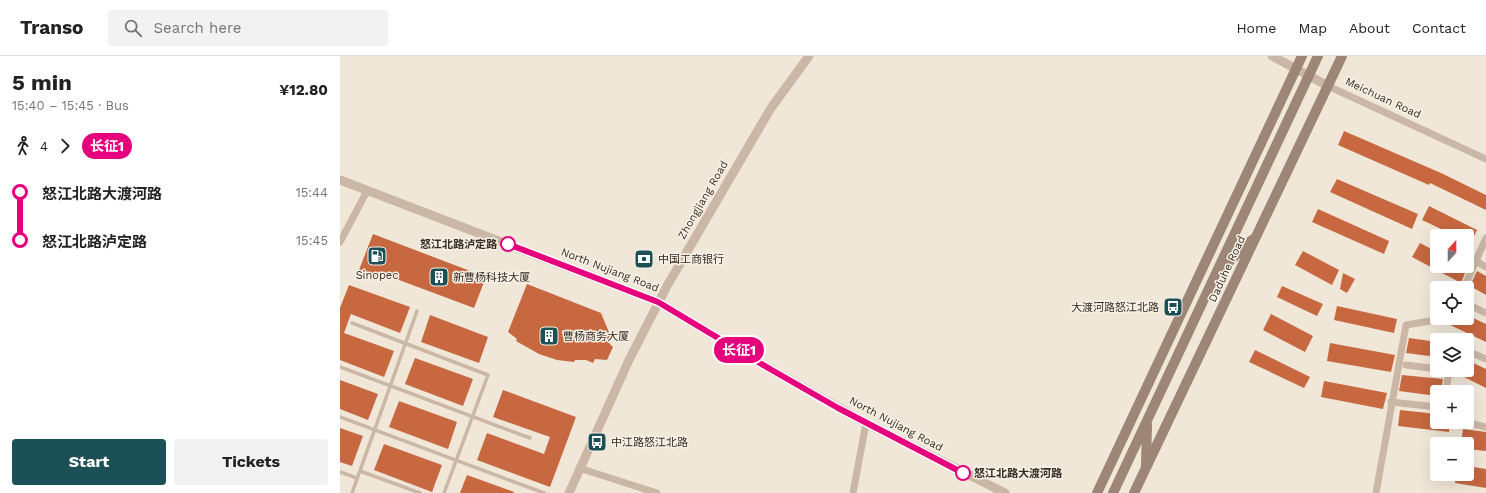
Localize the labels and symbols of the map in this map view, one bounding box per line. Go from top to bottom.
street label: Meichuan Road [1343,75,1423,121]
street label: Zhongjiang Road [675,158,731,242]
north arrow [1430,229,1474,273]
street label: Daduhe Road [1206,234,1248,304]
marker: 怒江北路泸定路 [500,236,516,252]
place label: 怒江北路泸定路 [420,238,498,251]
fuel station icon: Sinopec [366,245,388,267]
street label: North Nujiang Road [559,245,661,295]
bank icon: 中国工商银行 [633,248,655,270]
place label: 中国工商银行 [658,253,724,266]
building icon: 新曹杨科技大厦 [428,266,450,288]
place label: Sinopec [356,269,398,282]
place label: 新曹杨科技大厦 [453,271,530,284]
bus stop icon: 大渡河路怒江北路 [1162,296,1184,318]
place label: 大渡河路怒江北路 [1071,301,1159,314]
building icon: 曹杨商务大厦 [538,325,560,347]
place label: 曹杨商务大厦 [563,330,629,343]
line badge: 长征1 [716,337,762,363]
street label: North Nujiang Road [847,394,945,454]
bus stop icon: 中江路怒江北路 [586,431,608,453]
place label: 中江路怒江北路 [611,436,688,449]
marker: 怒江北路大渡河路 [955,465,971,481]
place label: 怒江北路大渡河路 [974,467,1063,480]

